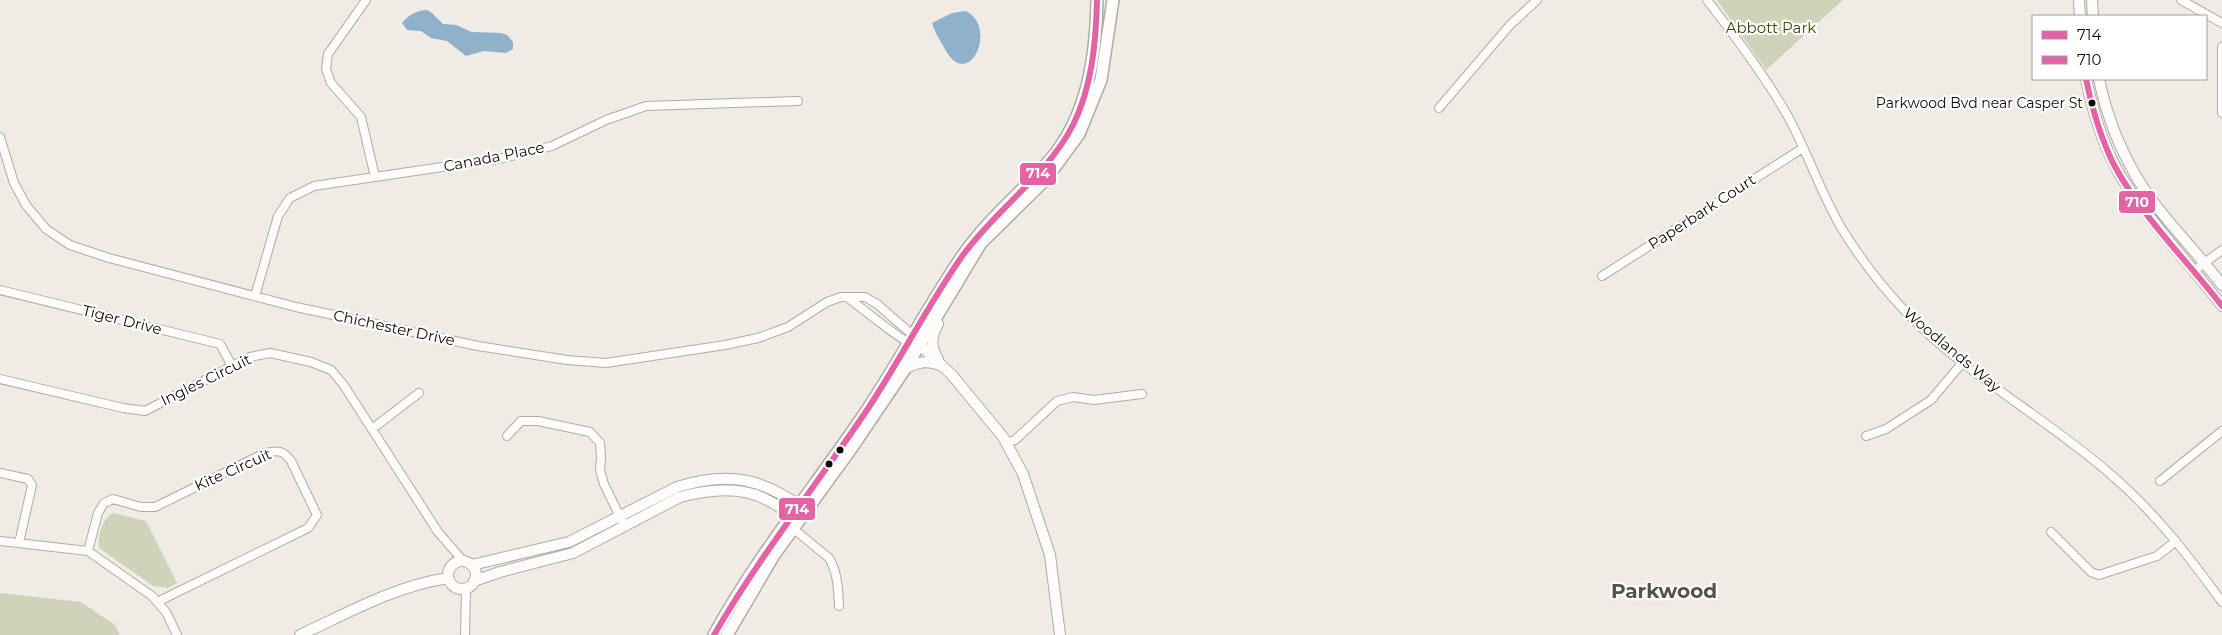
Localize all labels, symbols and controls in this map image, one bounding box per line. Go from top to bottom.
legend [2032,15,2207,80]
park label: Abbott Park [1726,18,1816,37]
text: 714 [2077,25,2101,44]
text: 710 [2077,50,2101,69]
place label: Parkwood Bvd near Casper St [1876,94,2083,112]
marker: Parkwood Bvd near Casper St [2087,98,2097,108]
street label: Canada Place [442,137,546,176]
line badge: 714 [1019,162,1057,186]
text: 714 [1026,164,1050,182]
street label: Paperbark Court [1644,170,1759,253]
line badge: 710 [2118,190,2156,214]
text: 710 [2125,193,2149,211]
street label: Tiger Drive [80,300,164,339]
street label: Woodlands Way [1900,303,2006,397]
street label: Chichester Drive [332,305,457,350]
street label: Ingles Circuit [157,349,254,410]
street label: Kite Circuit [191,444,274,495]
unlabelled marker [835,445,845,455]
unlabelled marker [824,459,834,469]
line badge: 714 [778,497,816,521]
text: 714 [785,500,809,518]
district label: Parkwood [1611,579,1717,603]

